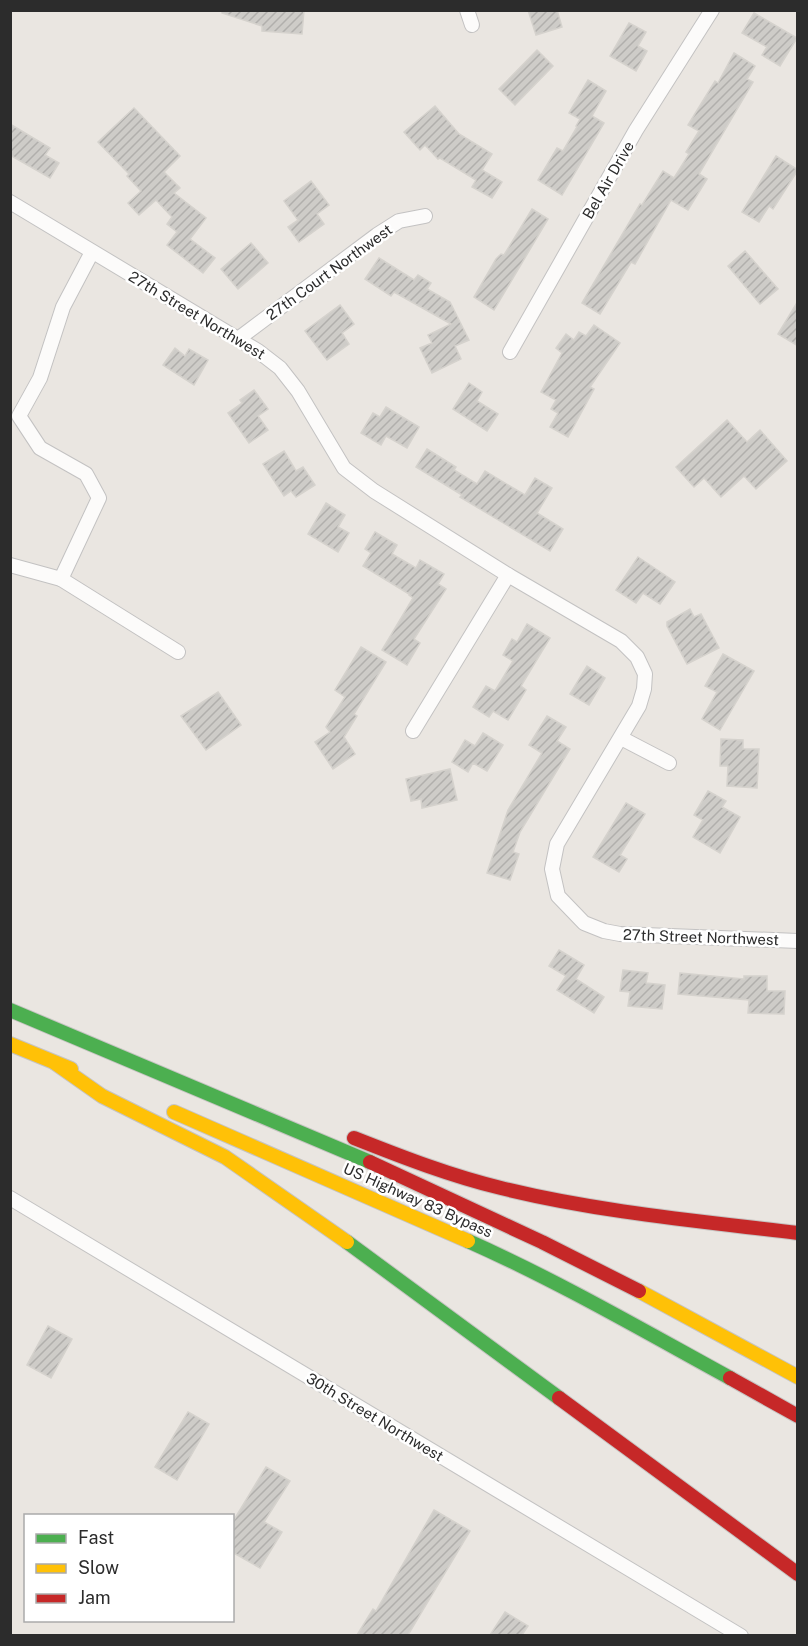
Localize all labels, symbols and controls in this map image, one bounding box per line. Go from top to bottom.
street label: Bel Air Drive [579,138,637,222]
street label: 27th Court Northwest [263,220,395,323]
street label: 27th Street Northwest [126,267,269,363]
street label: 27th Street Northwest [623,926,780,948]
street label: US Highway 83 Bypass [341,1159,495,1241]
street label: 30th Street Northwest [303,1369,447,1465]
legend [24,1514,234,1622]
text: Fast [78,1527,114,1548]
text: Slow [78,1557,119,1578]
text: Jam [78,1587,111,1608]

